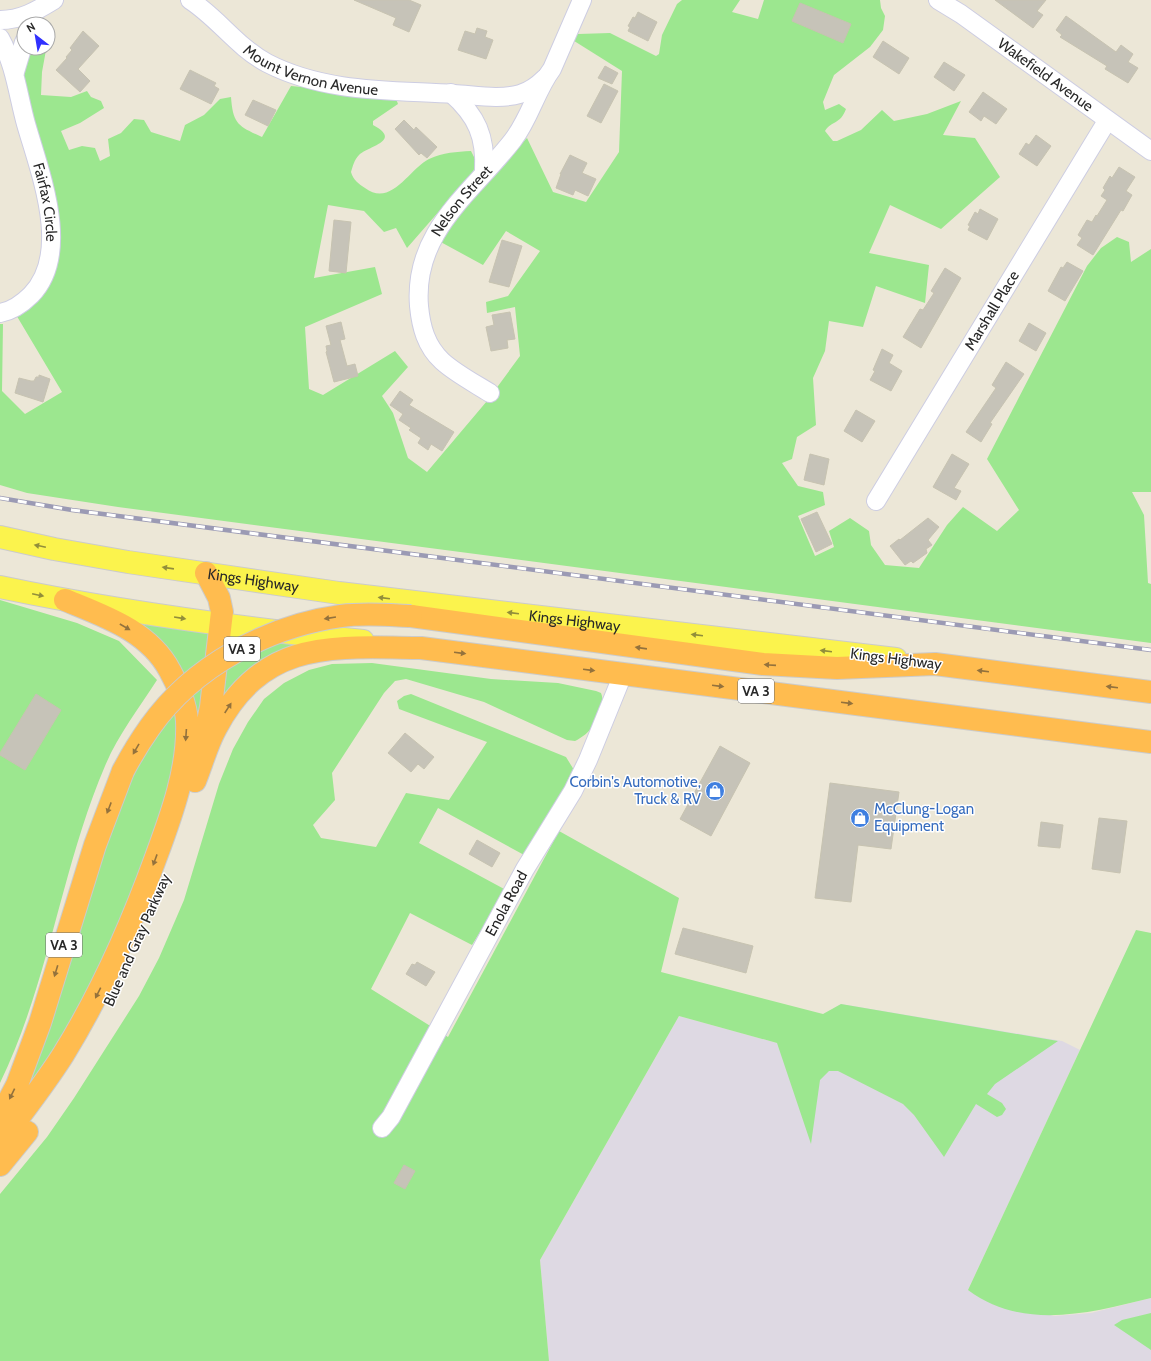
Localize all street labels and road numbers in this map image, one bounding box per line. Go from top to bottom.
street label: Wakefield Avenue [994,34,1097,116]
street label: Mount Vernon Avenue [240,41,379,99]
street label: Fairfax Circle [29,161,60,242]
street label: Nelson Street [427,162,496,240]
street label: Marshall Place [961,267,1023,353]
street label: Kings Highway [206,565,300,596]
street label: Kings Highway [528,607,622,635]
road number: VA 3 [224,637,260,661]
street label: Kings Highway [849,644,943,674]
road number: VA 3 [738,679,774,703]
street label: Enola Road [482,868,531,939]
street label: Blue and Gray Parkway [100,870,175,1009]
road number: VA 3 [46,933,82,957]

